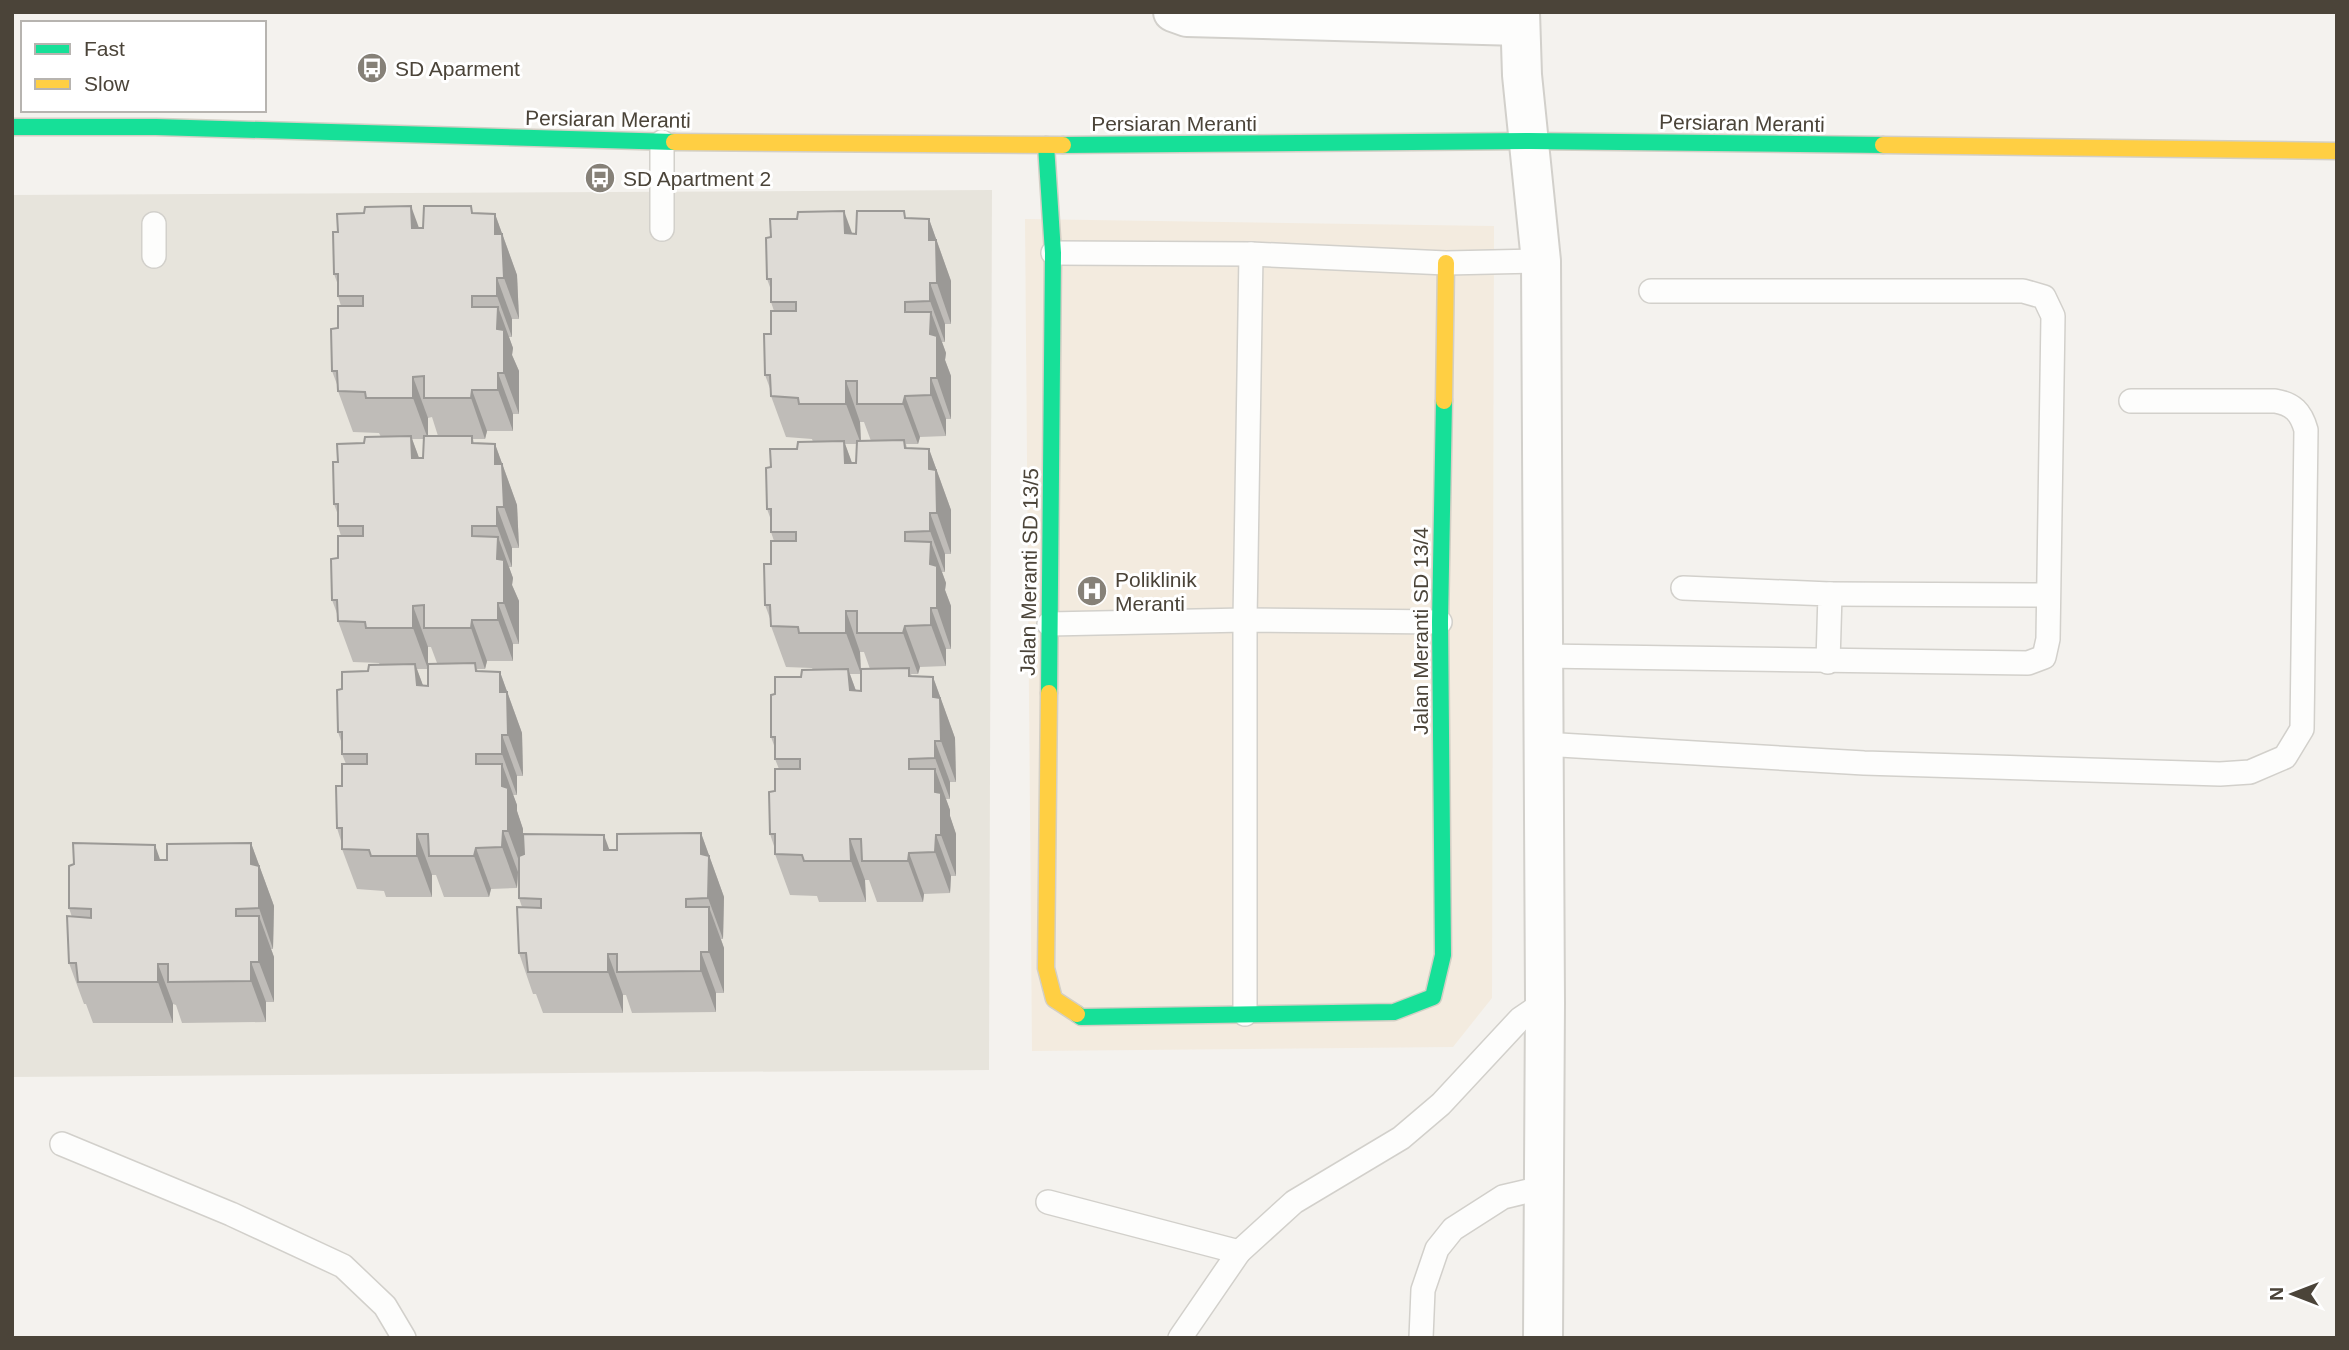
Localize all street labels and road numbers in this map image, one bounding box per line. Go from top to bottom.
street label: Persiaran Meranti [525,106,691,132]
street label: Persiaran Meranti [1659,110,1825,136]
street label: Persiaran Meranti [1091,112,1257,135]
street label: Jalan Meranti SD 13/5 [1016,468,1042,676]
street label: Jalan Meranti SD 13/4 [1409,527,1432,735]

